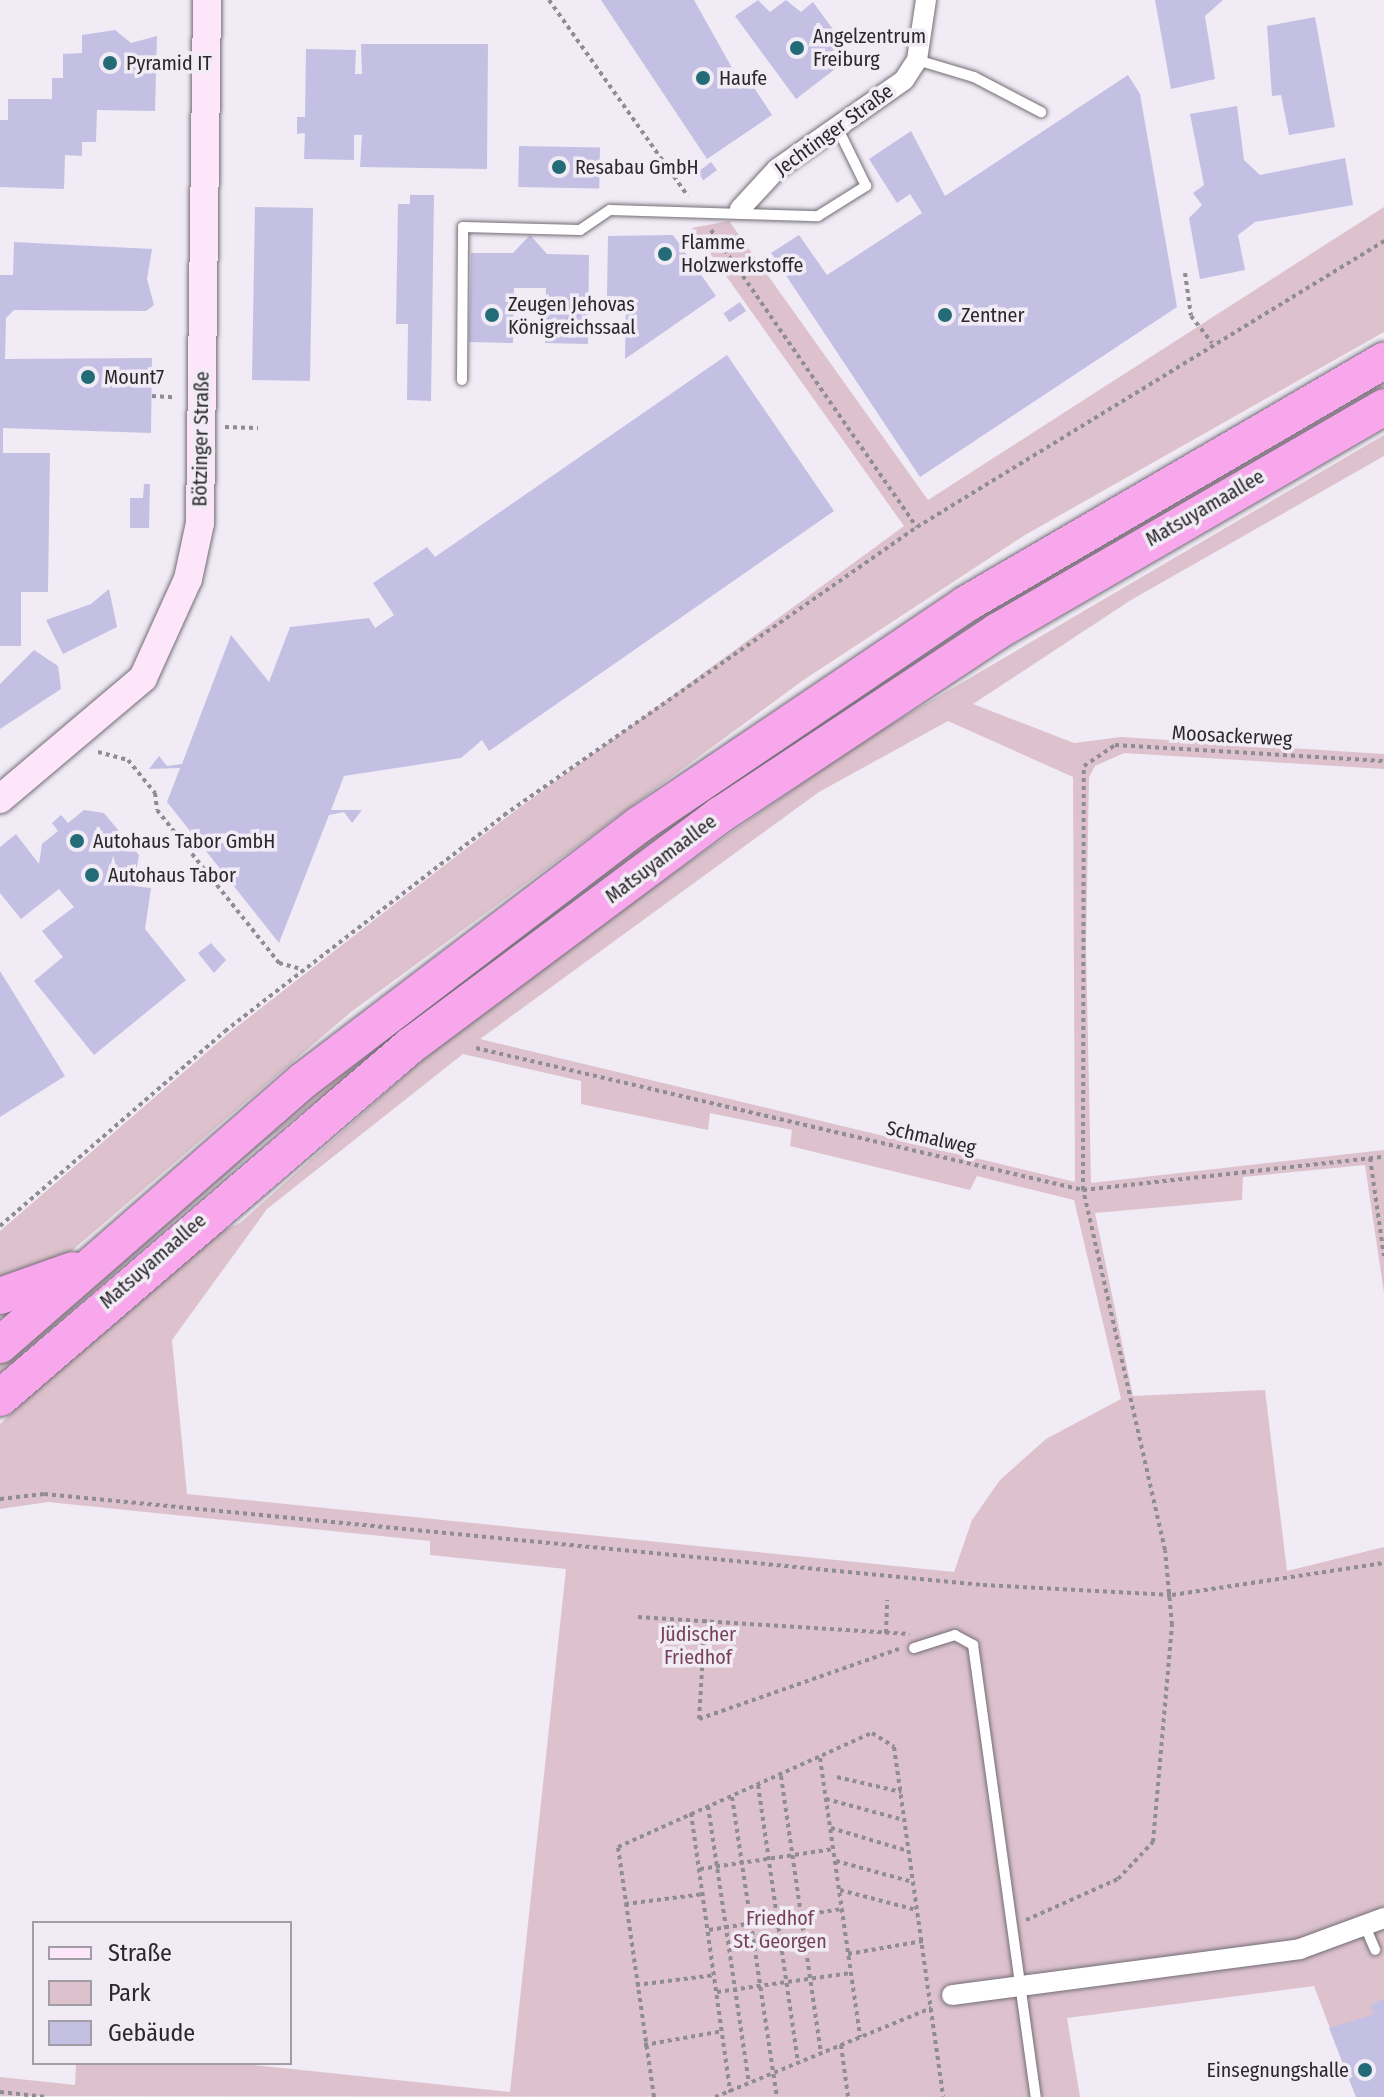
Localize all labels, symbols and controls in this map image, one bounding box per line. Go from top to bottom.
place label: Angelzentrum Freiburg [813,24,926,71]
marker: Angelzentrum Freiburg [788,39,806,57]
place label: Pyramid IT [126,51,212,75]
marker: Pyramid IT [101,54,119,72]
place label: Haufe [719,66,767,90]
marker: Haufe [694,69,712,87]
street label: Jechtinger Straße [770,79,898,181]
place label: Resabau GmbH [575,155,699,179]
marker: Resabau GmbH [550,158,568,176]
place label: Flamme Holzwerkstoffe [681,230,803,277]
marker: Flamme Holzwerkstoffe [656,245,674,263]
place label: Zeugen Jehovas Königreichssaal [508,292,636,339]
place label: Zentner [961,303,1024,327]
marker: Zeugen Jehovas Königreichssaal [483,306,501,324]
marker: Zentner [936,306,954,324]
place label: Mount7 [104,365,164,389]
marker: Mount7 [79,368,97,386]
street label: Bötzinger Straße [188,371,214,507]
street label: Matsuyamaallee [1141,464,1269,552]
street label: Moosackerweg [1171,721,1293,751]
street label: Matsuyamaallee [601,809,721,909]
place label: Autohaus Tabor GmbH [93,829,275,853]
marker: Autohaus Tabor GmbH [68,832,86,850]
place label: Autohaus Tabor [108,863,236,887]
marker: Autohaus Tabor [83,866,101,884]
street label: Schmalweg [884,1116,978,1160]
street label: Matsuyamaallee [95,1208,211,1314]
park label: Jüdischer Friedhof [660,1622,736,1669]
park label: Friedhof St. Georgen [733,1906,827,1953]
legend [32,1921,292,2065]
text: Straße [108,1939,172,1967]
text: Park [108,1979,151,2007]
text: Gebäude [108,2019,195,2047]
place label: Einsegnungshalle [1206,2058,1349,2082]
marker: Einsegnungshalle [1356,2061,1374,2079]

